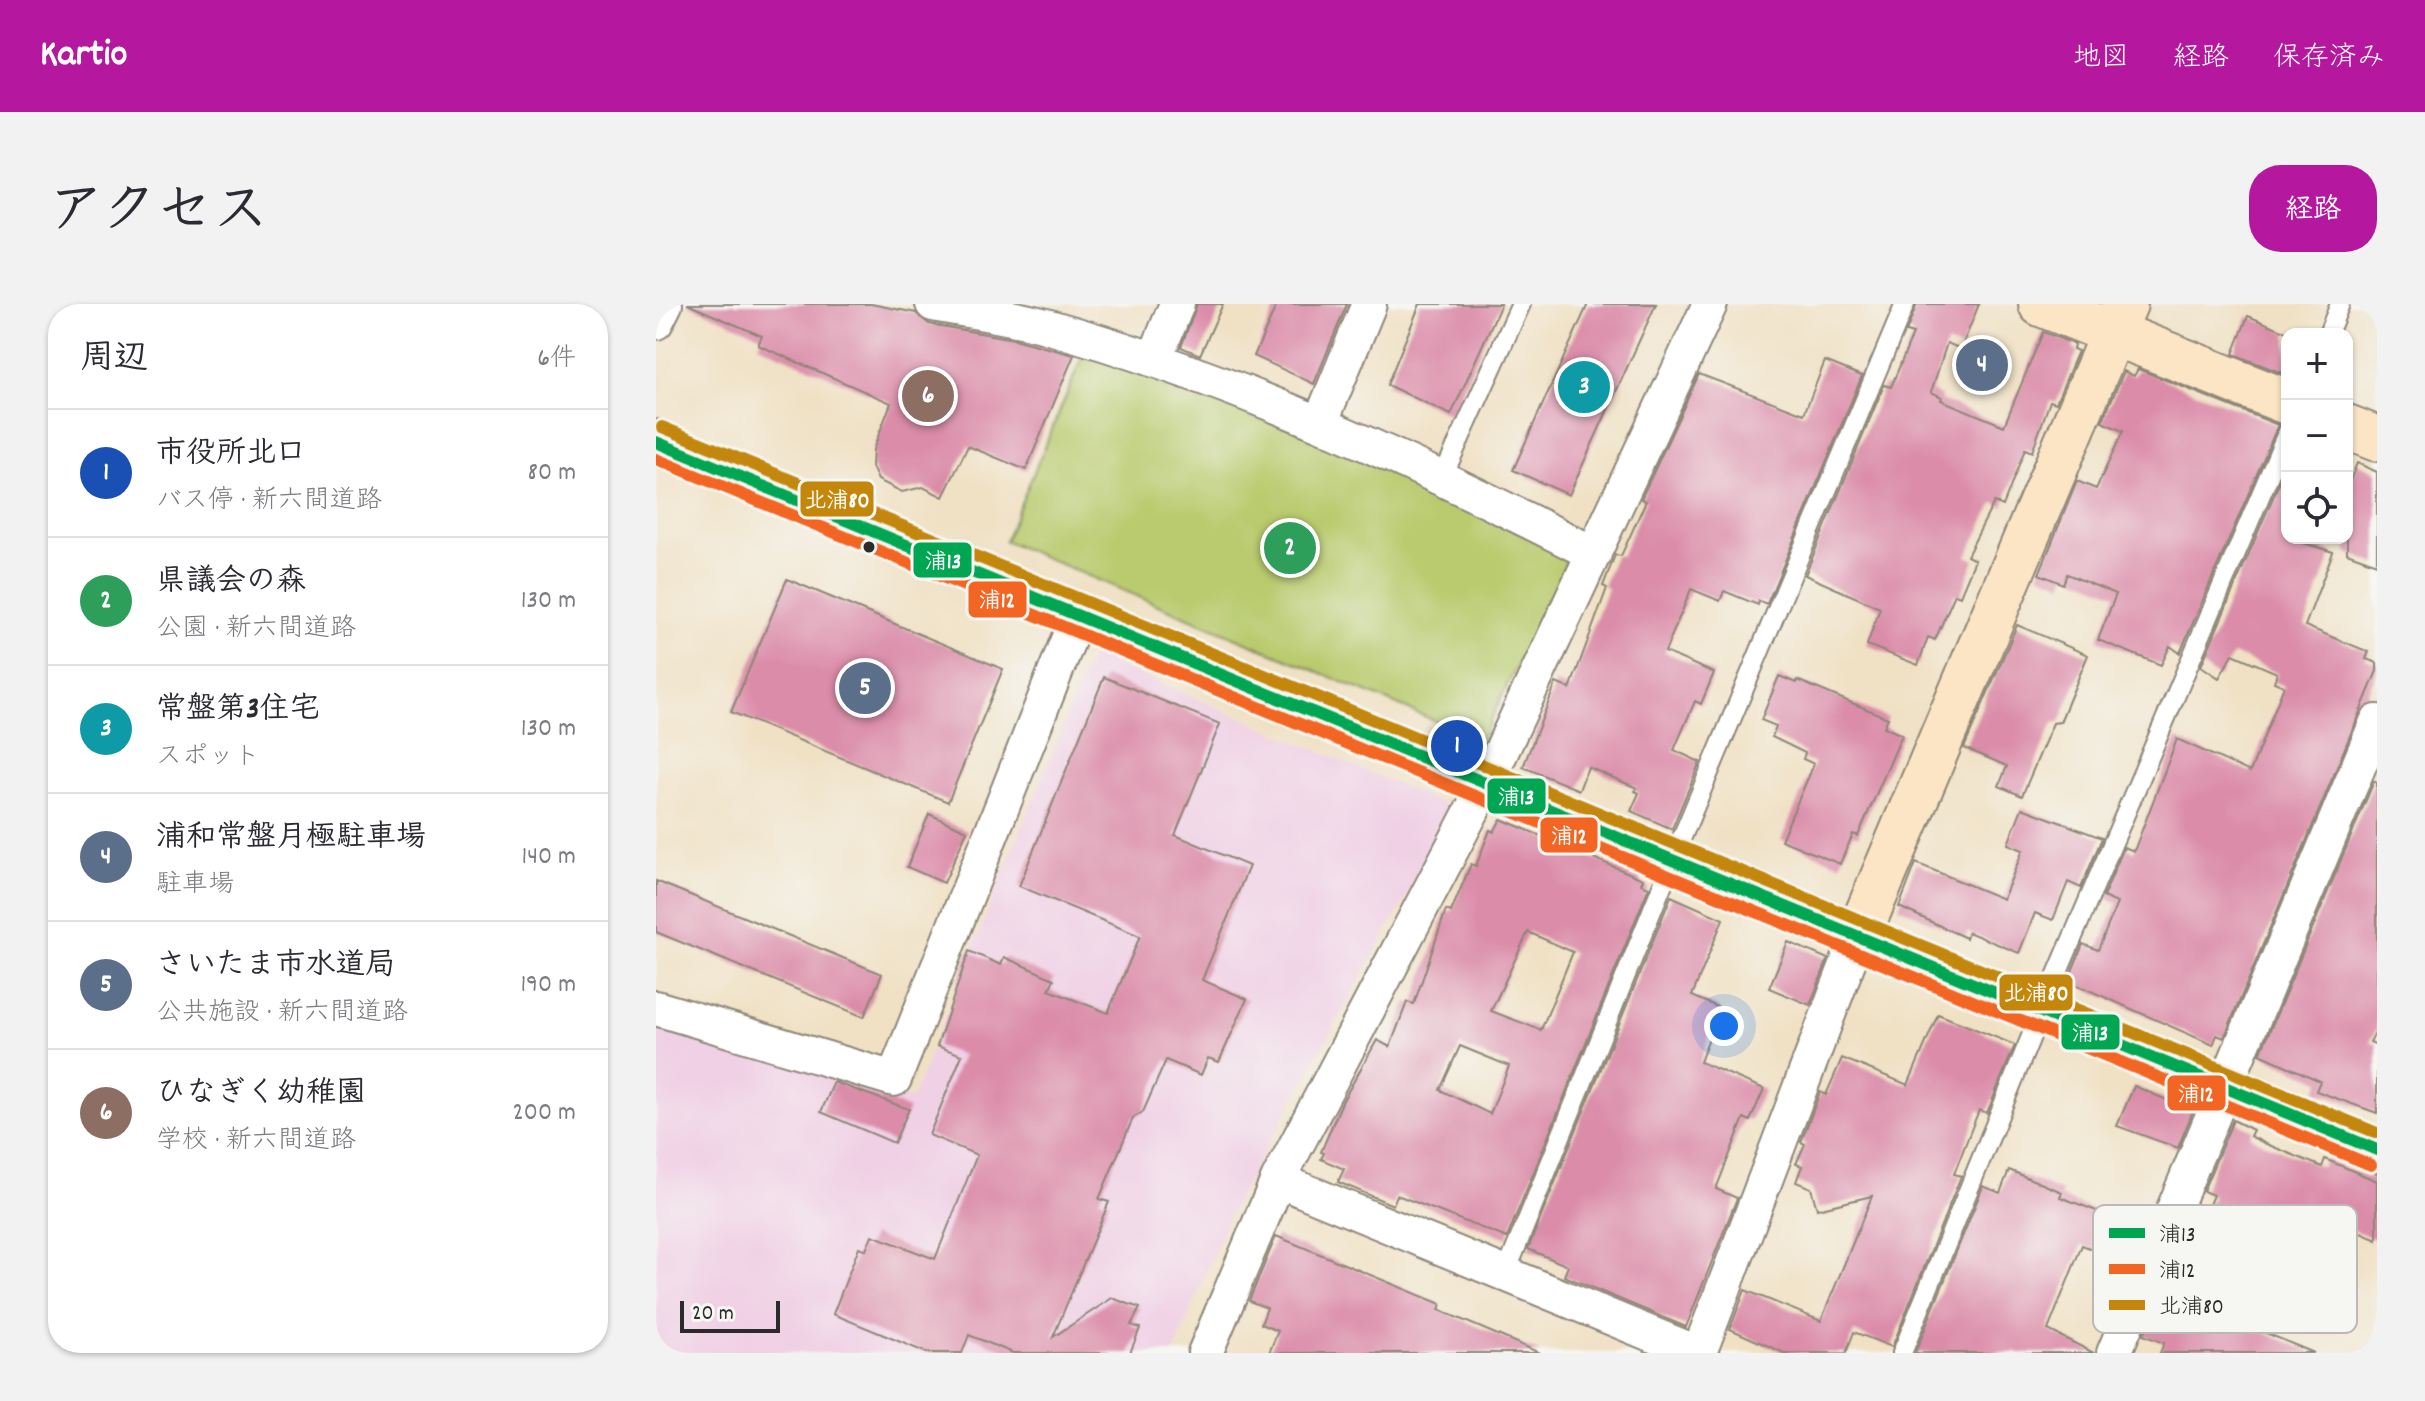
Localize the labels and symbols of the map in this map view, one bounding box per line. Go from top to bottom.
pin: 4 [1956,335,2008,395]
pin: 3 [1558,357,1610,417]
pin: 6 [902,366,954,426]
line badge: 北浦80 [799,480,875,518]
text: 北浦80 [805,487,869,518]
pin: 2 [1264,518,1316,578]
unlabelled marker [861,539,877,555]
line badge: 浦13 [912,541,973,579]
text: 浦13 [925,548,961,579]
line badge: 浦12 [967,580,1028,619]
text: 浦12 [979,587,1015,618]
pin: 5 [839,658,891,718]
pin: 1 [1431,716,1483,776]
line badge: 浦13 [1486,777,1547,815]
text: 浦13 [1498,784,1534,815]
line badge: 浦12 [1539,816,1599,854]
text: 浦12 [1551,823,1587,854]
line badge: 北浦80 [1998,973,2074,1012]
text: 北浦80 [2004,980,2068,1011]
your location [1704,1006,1744,1046]
line badge: 浦13 [2060,1013,2121,1051]
text: 浦13 [2072,1020,2108,1051]
line badge: 浦12 [2166,1074,2227,1112]
text: 浦12 [2178,1081,2214,1112]
legend [2093,1205,2357,1333]
text: 浦13 [2159,1221,2196,1252]
text: 浦12 [2159,1257,2195,1288]
text: 北浦80 [2159,1293,2224,1324]
scale bar [680,1297,780,1333]

